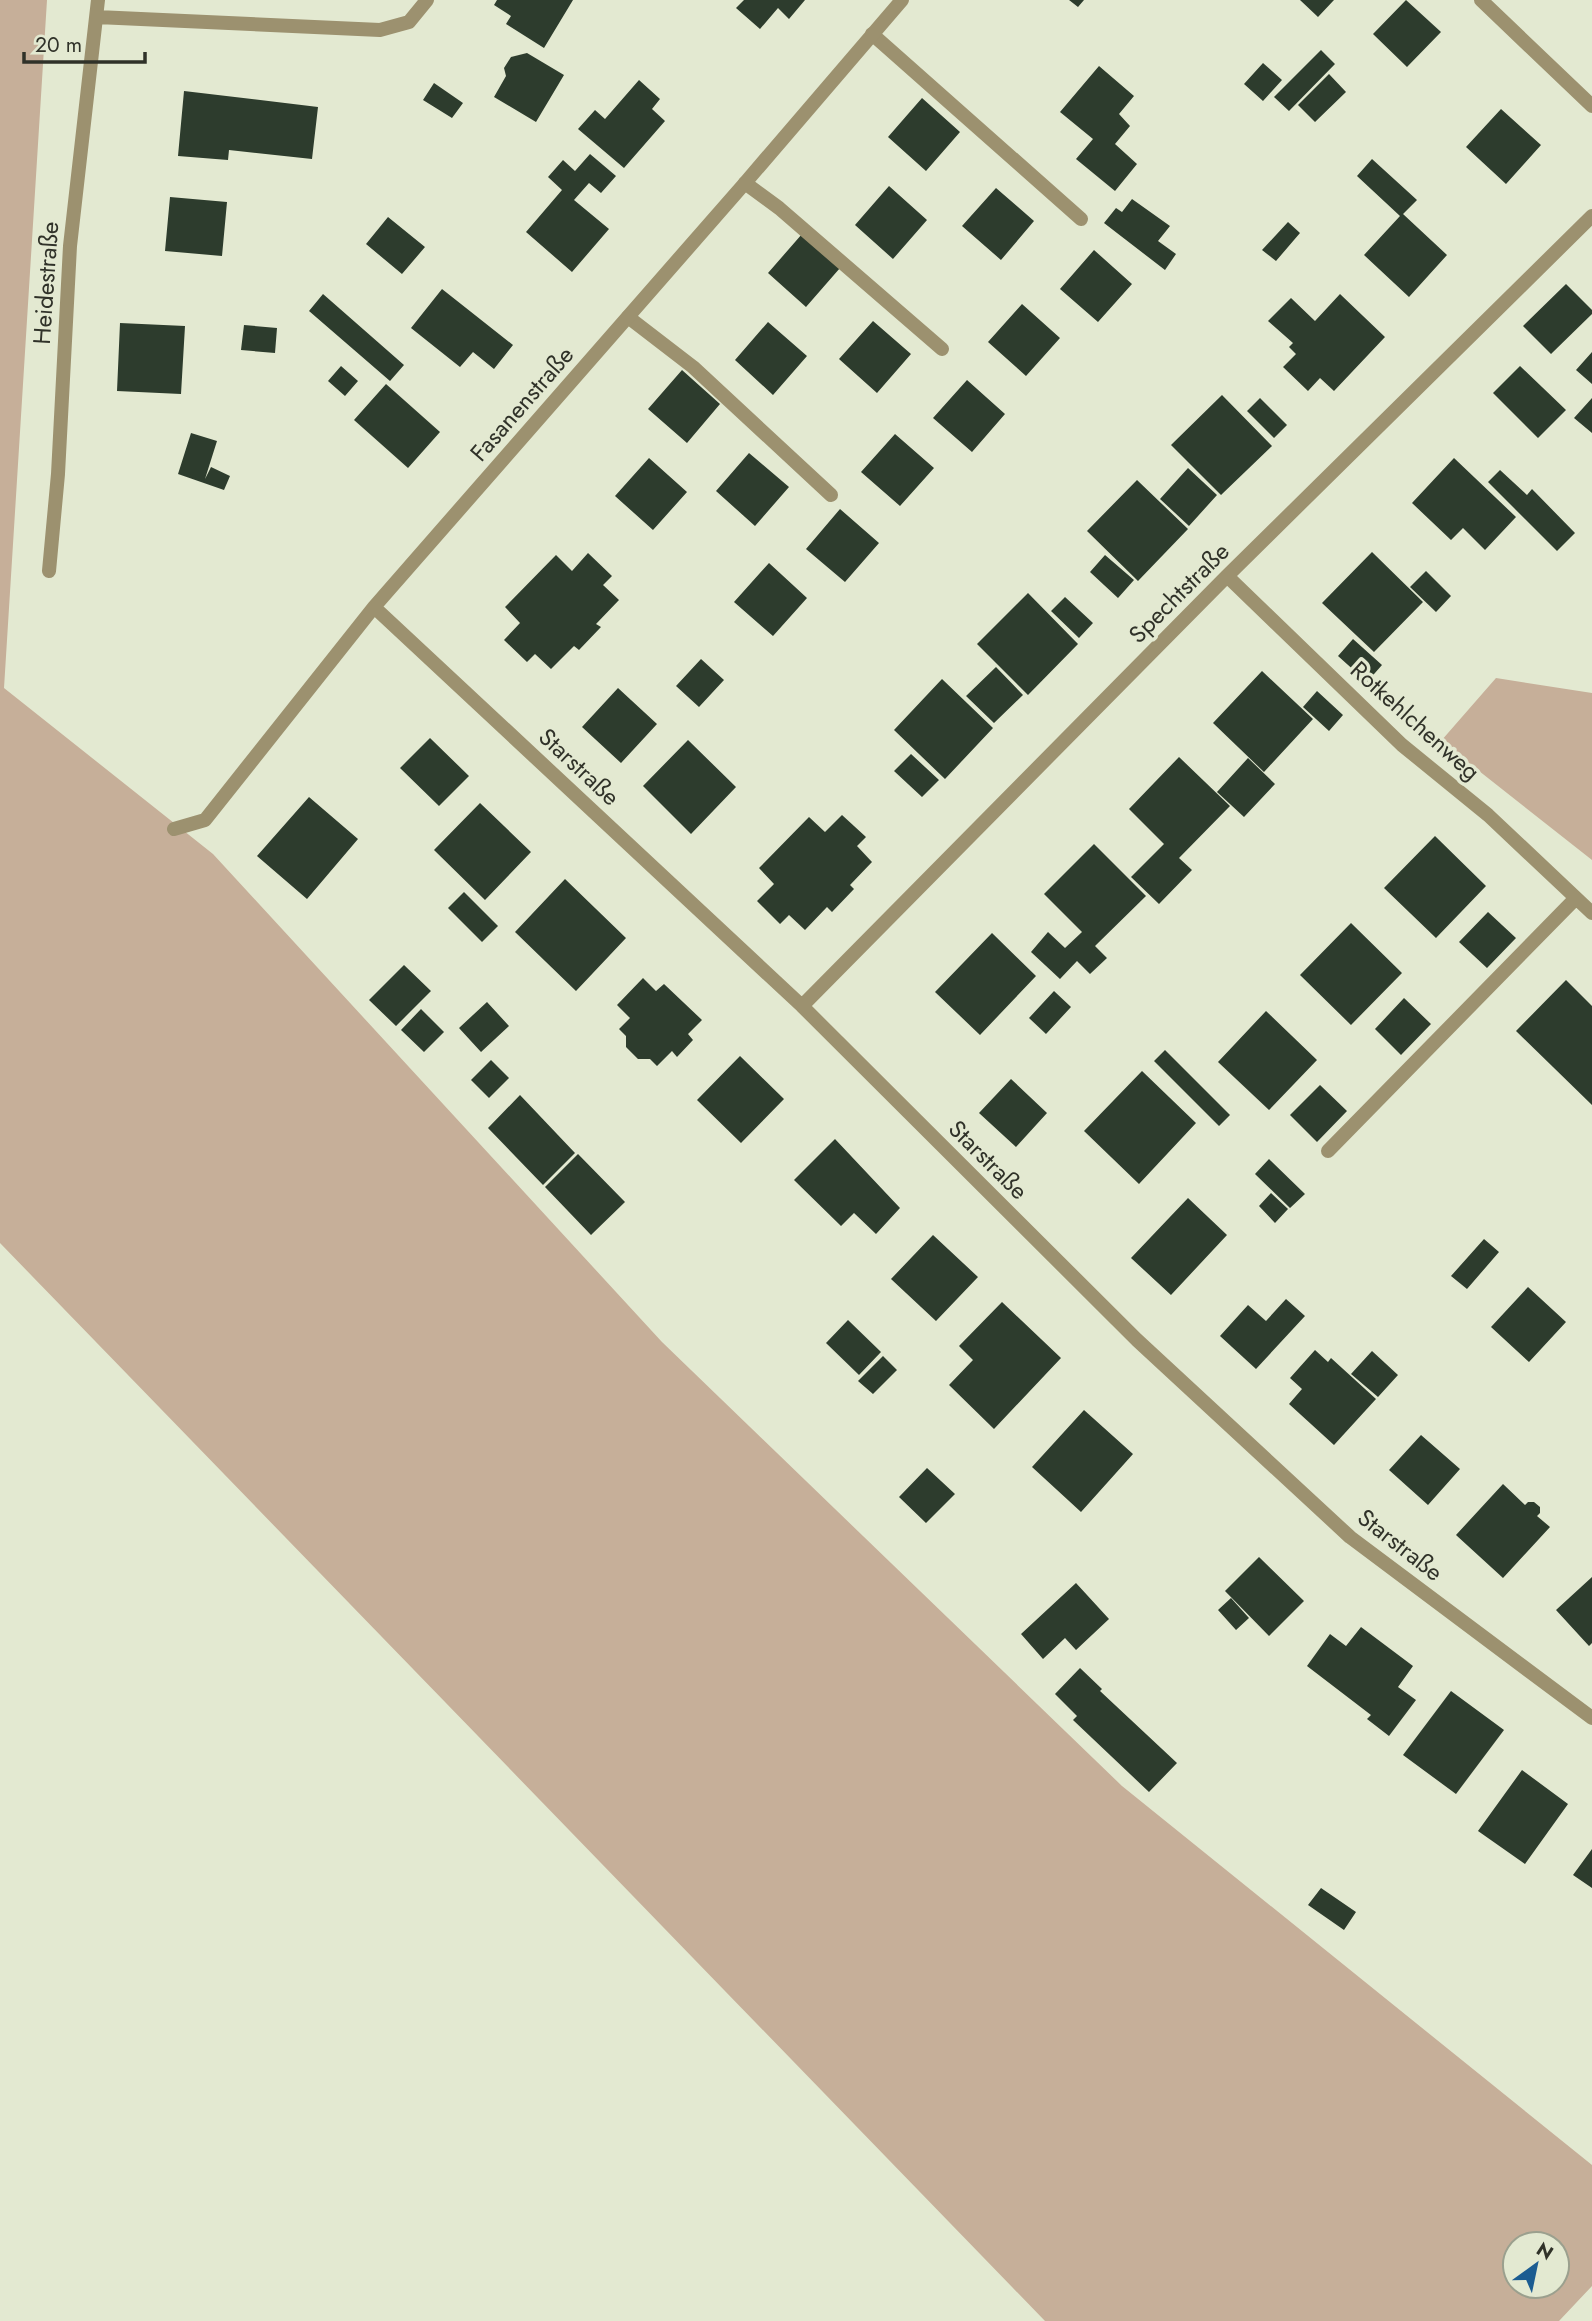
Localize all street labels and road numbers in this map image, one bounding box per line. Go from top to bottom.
street label: Heidestraße [24,220,67,346]
street label: Fasanenstraße [462,338,582,469]
street label: Spechtstraße [1120,534,1237,651]
street label: Rotkehlchenweg [1343,653,1488,788]
street label: Starstraße [531,720,628,813]
street label: Starstraße [941,1112,1036,1207]
street label: Starstraße [1350,1500,1450,1589]

